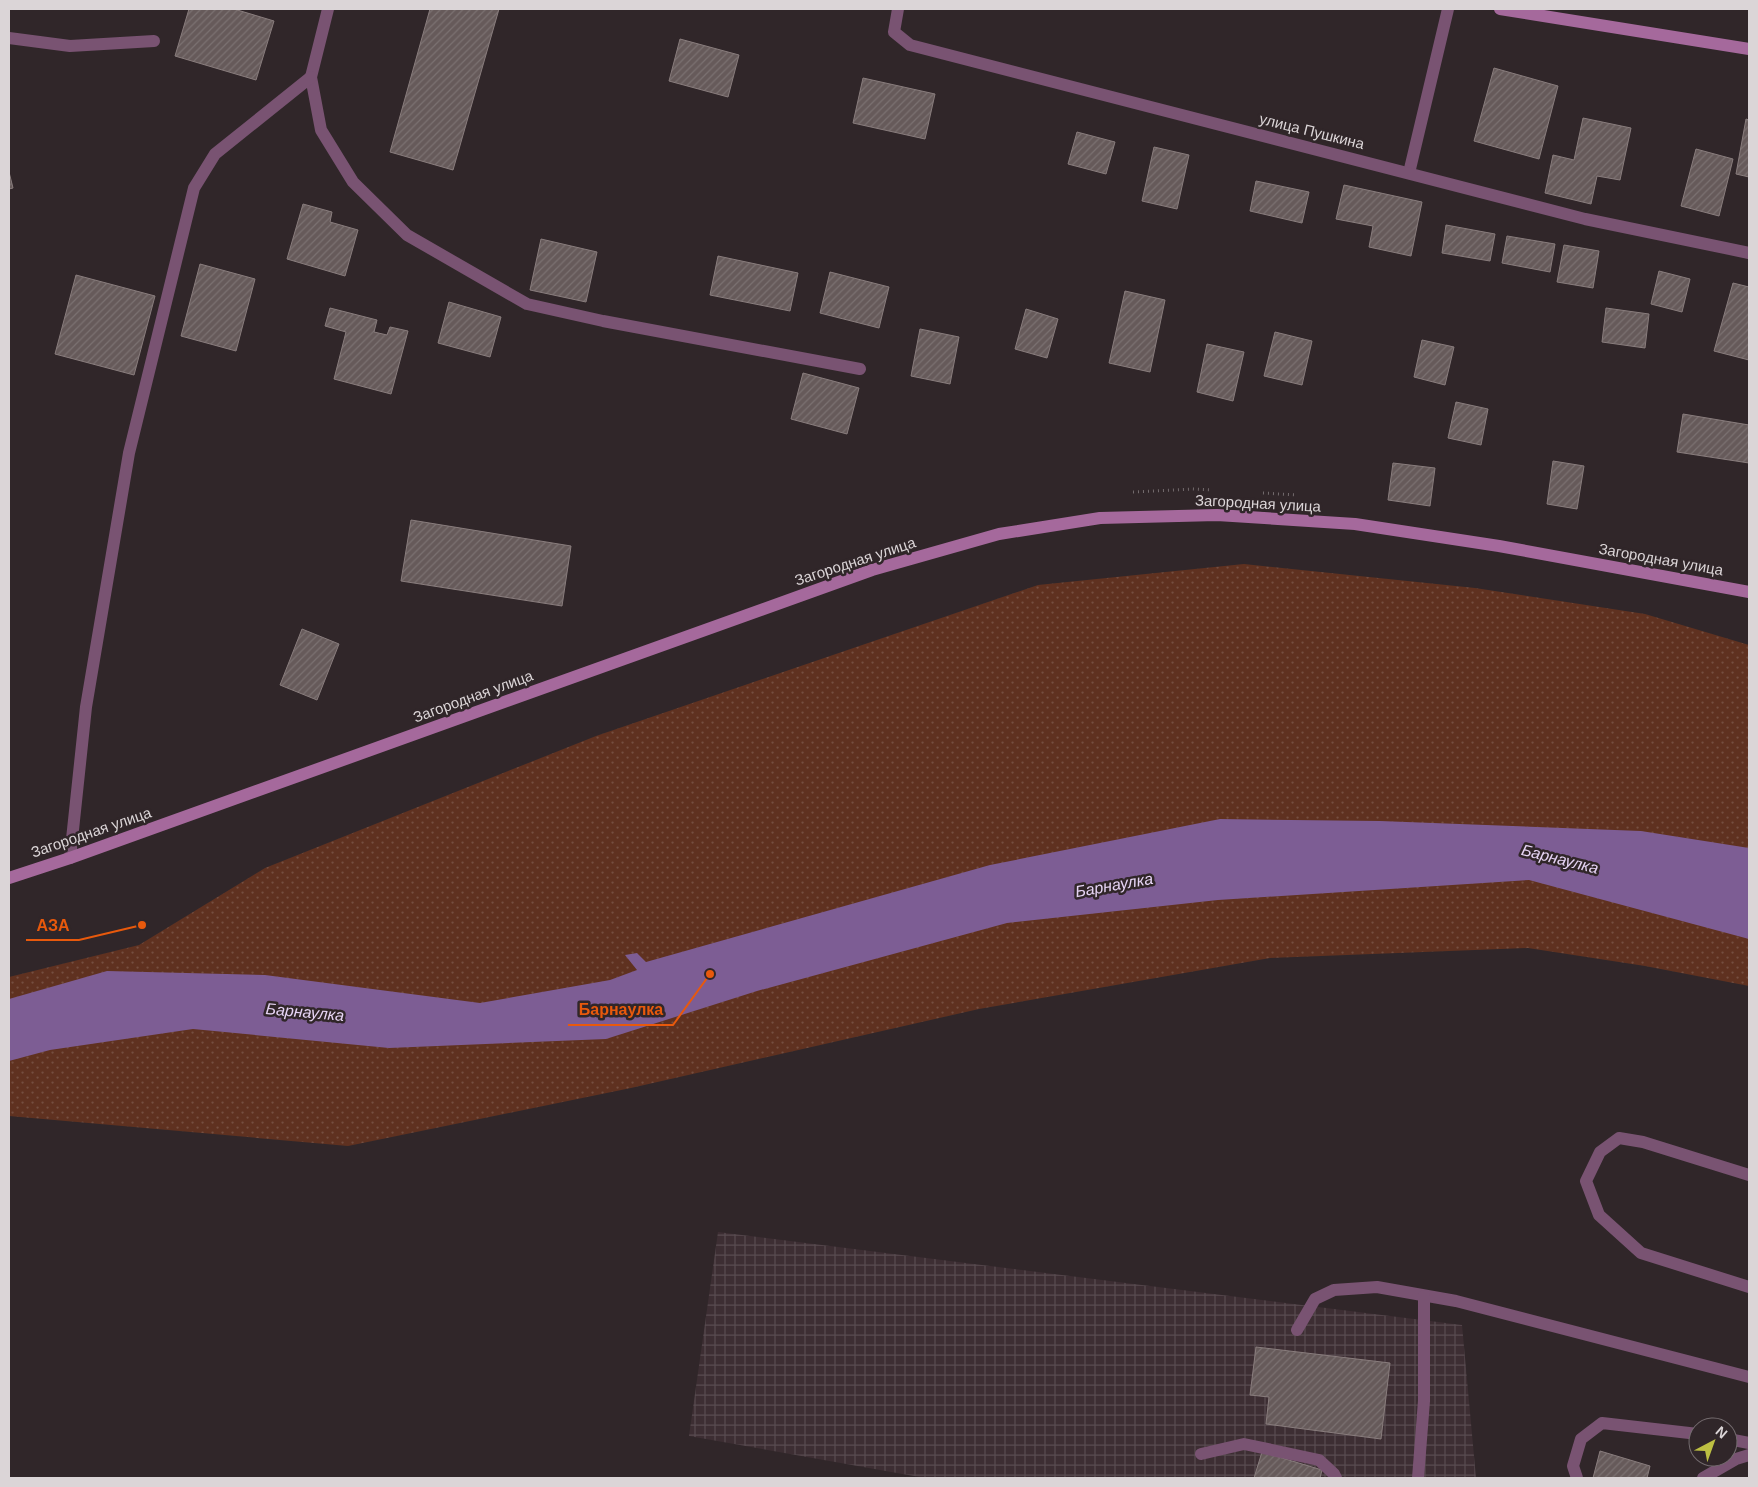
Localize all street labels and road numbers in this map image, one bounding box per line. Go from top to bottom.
street label: улица Пушкина [1258,110,1367,152]
street label: Загородная улица [1195,491,1322,515]
street label: Загородная улица [792,533,918,589]
street label: Загородная улица [1597,540,1725,578]
street label: Загородная улица [411,666,536,726]
street label: Загородная улица [29,803,154,861]

